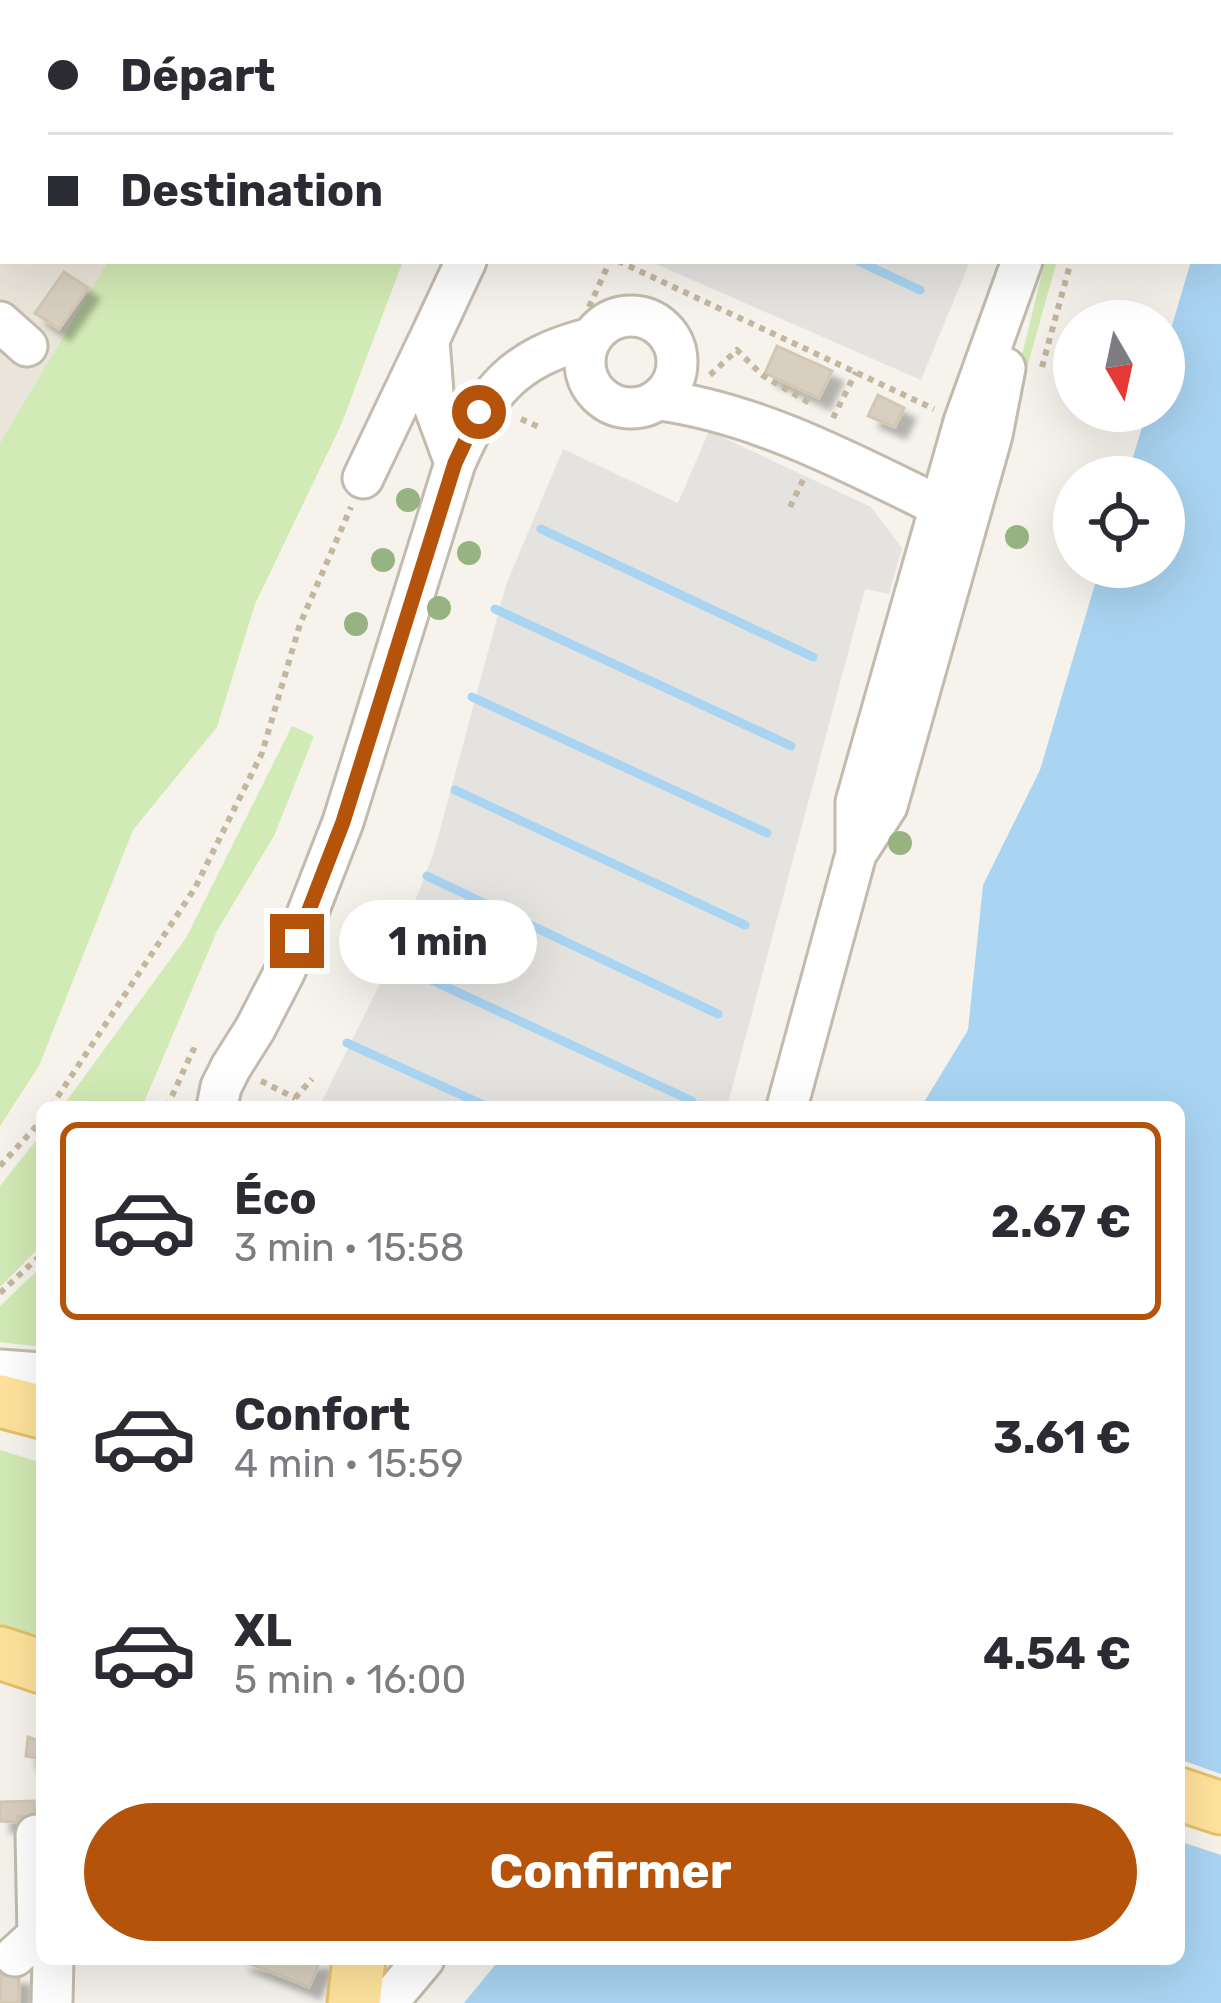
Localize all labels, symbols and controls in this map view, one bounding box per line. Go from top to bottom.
text: Départ [120,49,275,102]
text: Destination [120,164,383,217]
north arrow [1053,300,1185,432]
map controls [1053,300,1185,588]
route start [452,385,506,439]
button: locate [1053,456,1185,588]
callout: 1 min [339,899,537,983]
route end [270,914,324,968]
text: 1 min [388,919,488,965]
icon: car [90,1167,198,1275]
text: Éco [234,1172,317,1225]
text: 2.67 € [991,1195,1131,1248]
text: 3 min · 15:58 [234,1225,465,1271]
icon: car [90,1383,198,1491]
text: Confort [234,1388,410,1441]
text: 3.61 € [993,1411,1131,1464]
text: 4 min · 15:59 [234,1441,464,1487]
icon: car [90,1599,198,1707]
text: XL [234,1604,292,1657]
text: 4.54 € [983,1627,1131,1680]
text: 5 min · 16:00 [234,1657,466,1703]
button: Confirmer [84,1803,1137,1941]

